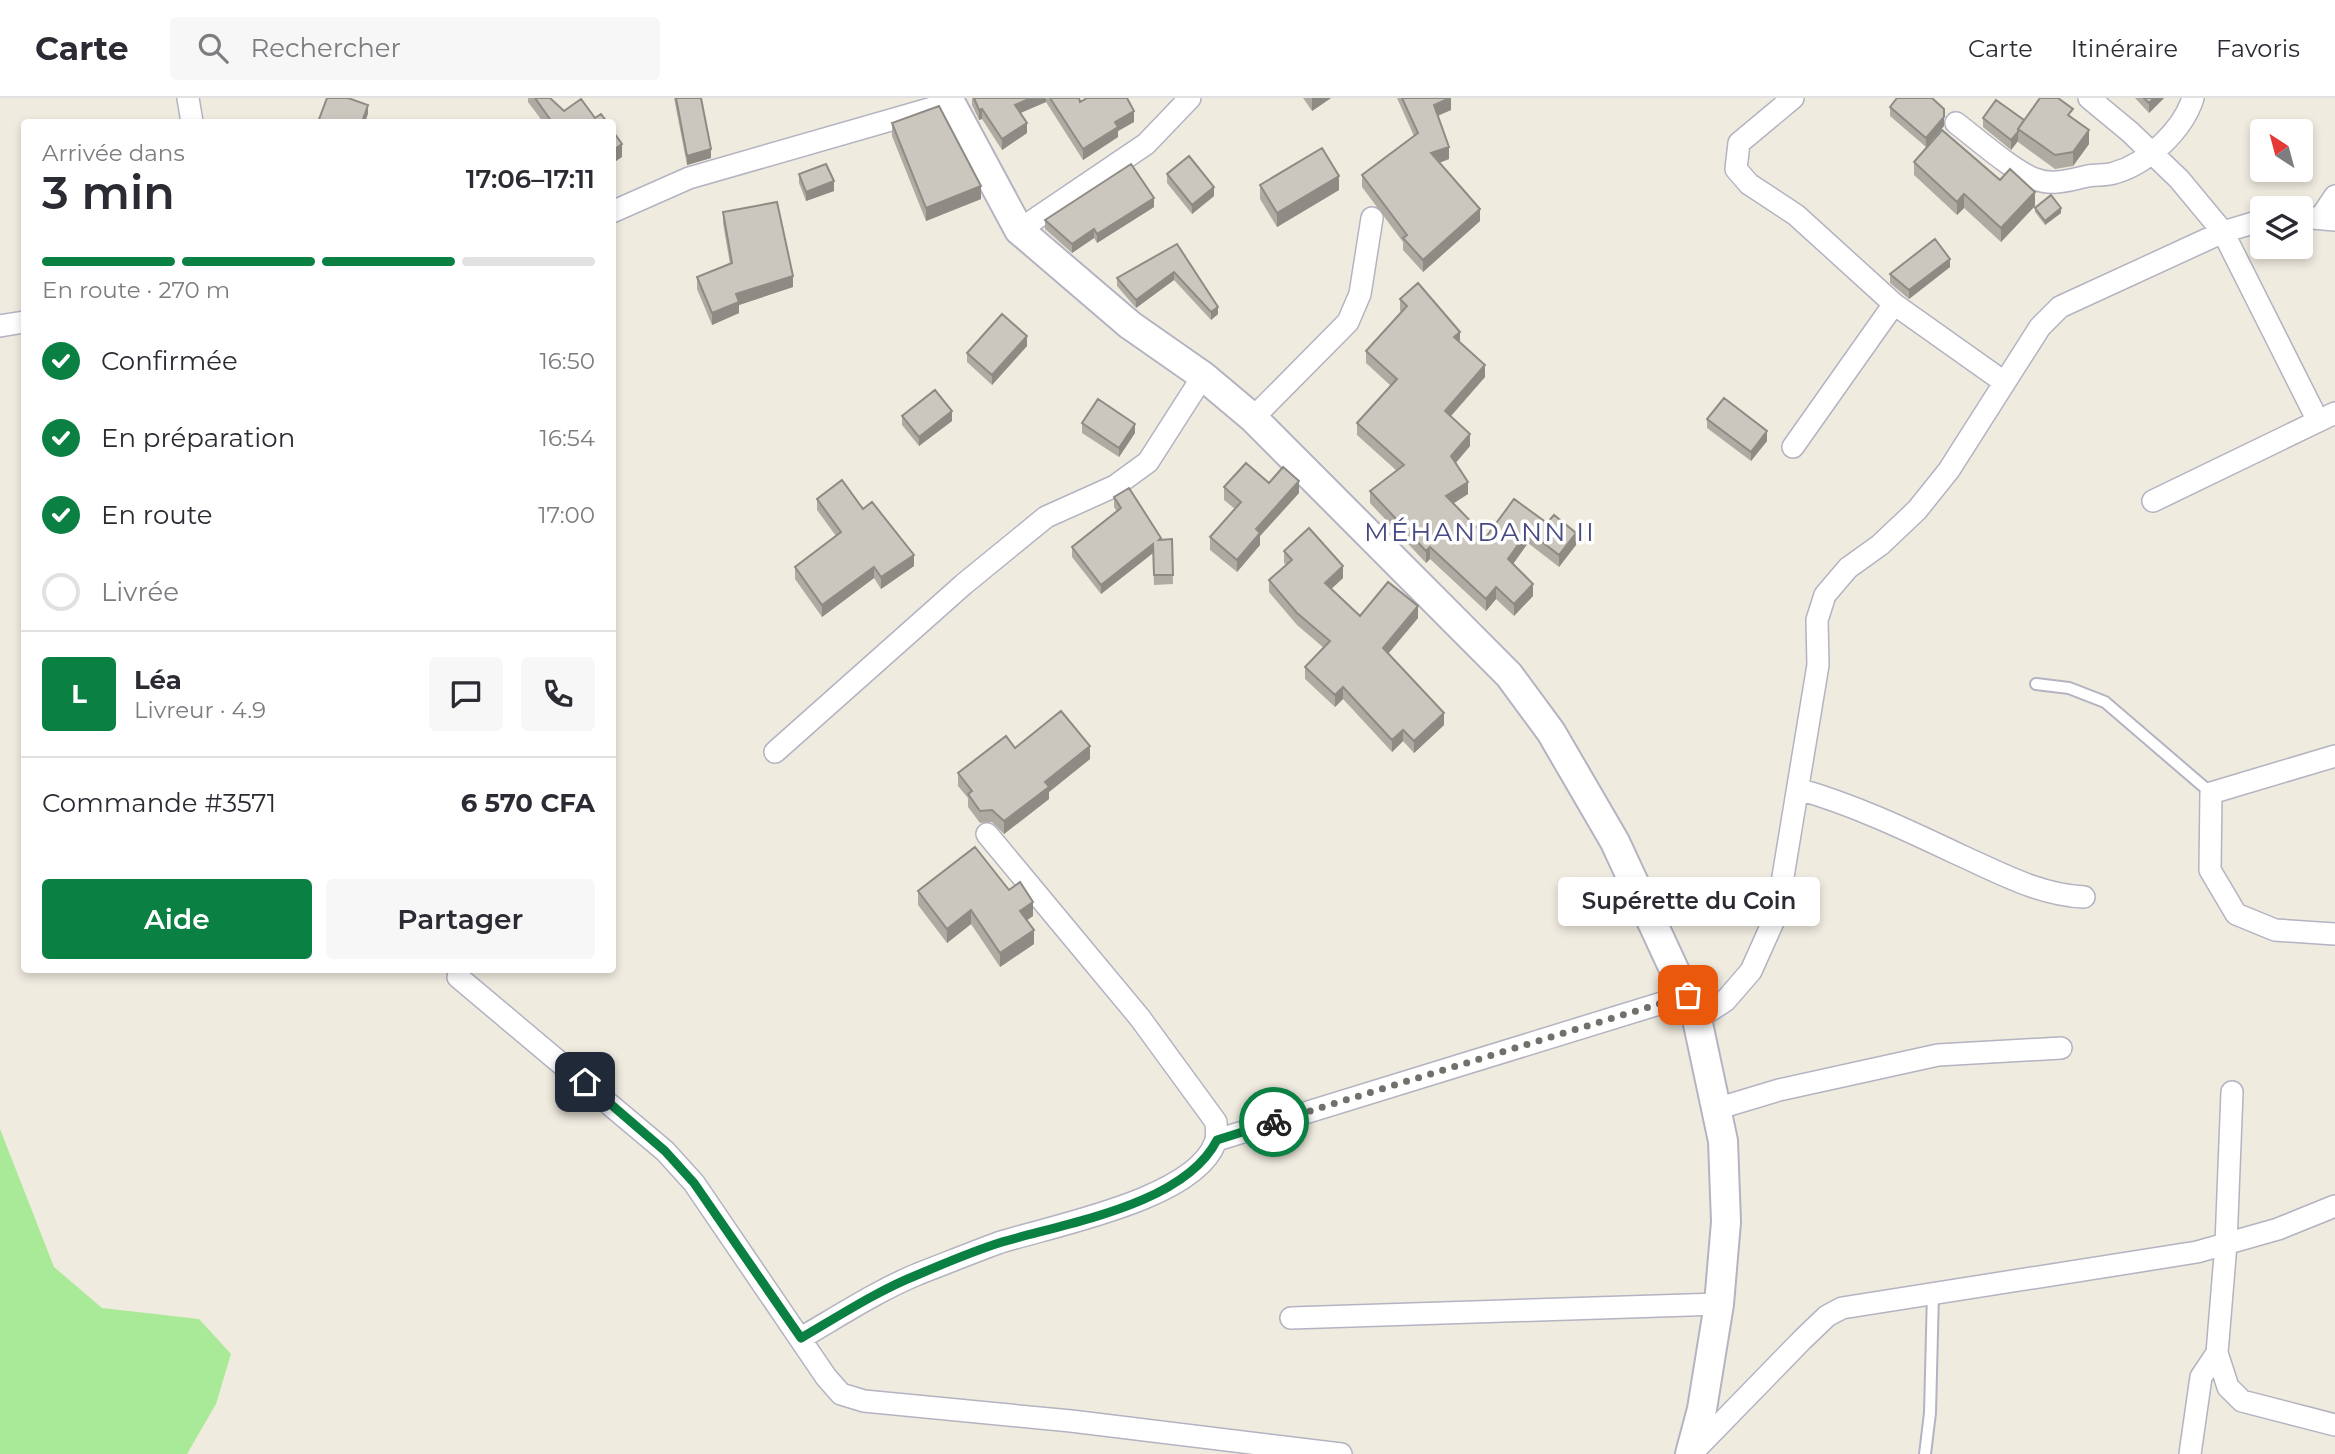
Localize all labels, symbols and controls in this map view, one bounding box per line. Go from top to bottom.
search box [170,17,660,80]
text: Carte [35,28,128,68]
icon: search [194,29,232,67]
text: Rechercher [250,32,401,64]
text: Carte [1968,34,2033,63]
text: Itinéraire [2071,34,2178,63]
text: Favoris [2216,34,2300,63]
north arrow [2250,119,2314,182]
map controls [2250,119,2313,259]
text: Arrivée dans [42,139,185,167]
text: 17:06–17:11 [466,163,595,195]
text: 3 min [42,164,175,221]
button: layers [2250,196,2313,259]
text: En route · 270 m [42,276,230,304]
icon: check [42,342,80,380]
text: Confirmée [101,345,238,377]
text: 16:50 [540,347,595,375]
icon: check [42,419,80,457]
text: En préparation [101,422,295,454]
text: 16:54 [540,424,595,452]
icon: check [42,496,80,534]
text: En route [101,499,212,531]
text: 17:00 [538,501,595,529]
district label: MÉHANDANN II [1364,516,1596,548]
text: Livrée [101,576,179,608]
button: chat [429,657,503,731]
button: phone [521,657,595,731]
text: Léa [134,664,182,696]
text: L [71,678,87,710]
text: Livreur · 4.9 [134,696,266,724]
text: Commande #3571 [42,787,276,819]
text: 6 570 CFA [461,787,595,819]
callout: Supérette du Coin [1557,876,1819,925]
button: Aide [42,879,312,959]
button: Partager [326,879,595,959]
text: Supérette du Coin [1582,887,1796,915]
pin [1658,965,1718,1025]
icon: bag [1669,976,1707,1014]
pin [555,1052,615,1112]
icon: home [566,1063,604,1101]
courier [1239,1087,1309,1157]
icon: bike [1255,1103,1293,1141]

